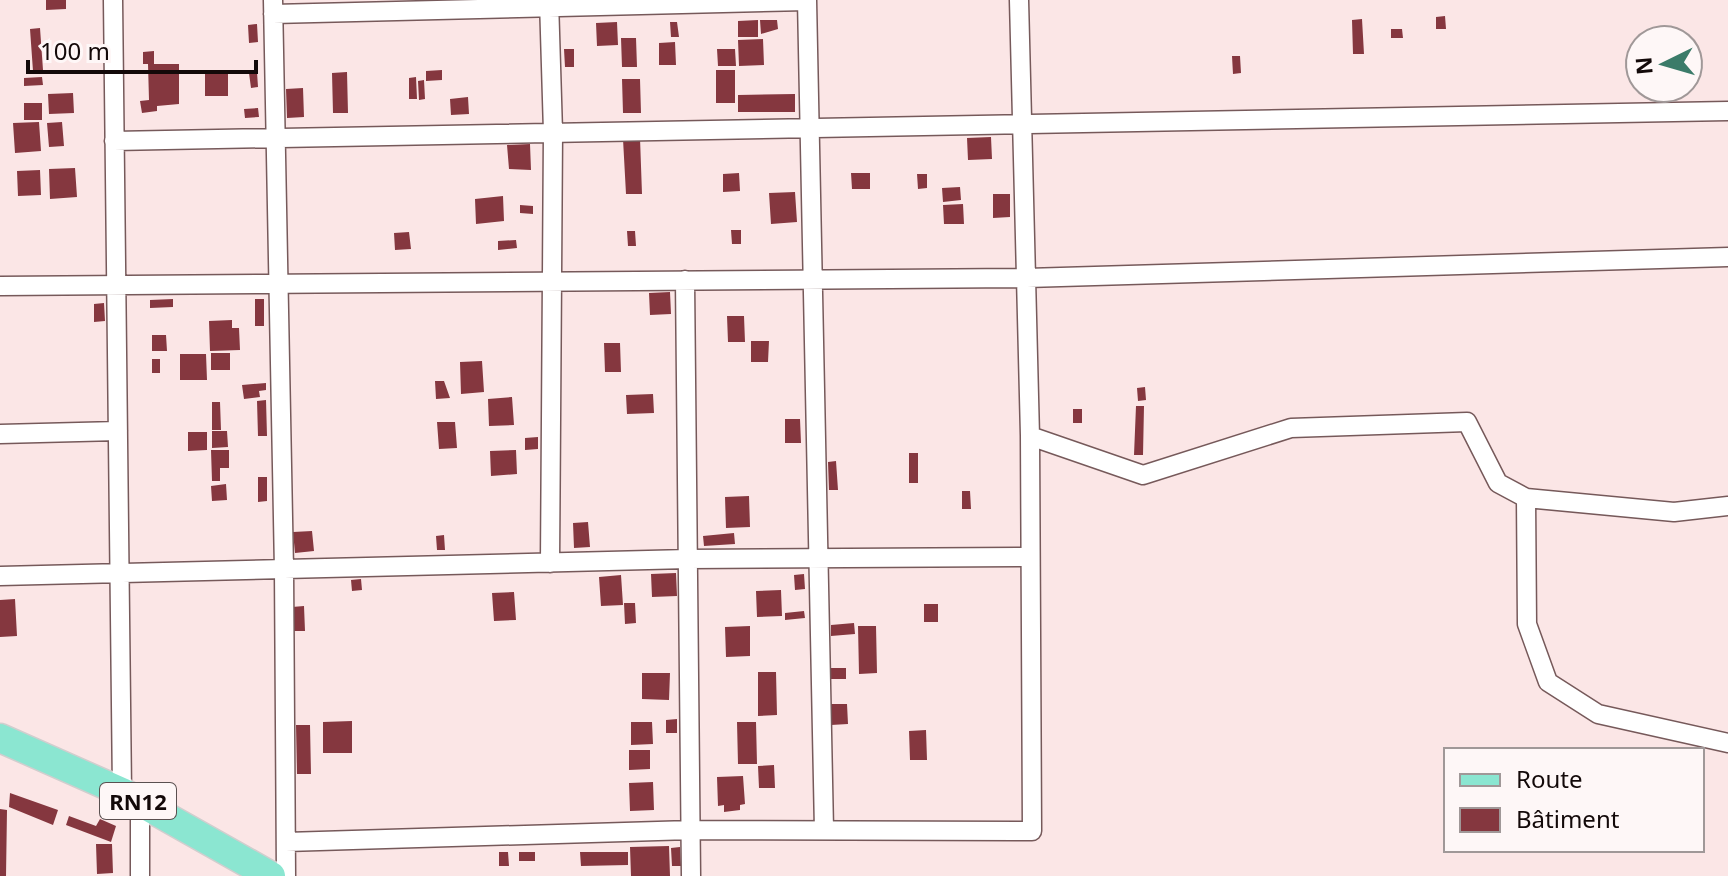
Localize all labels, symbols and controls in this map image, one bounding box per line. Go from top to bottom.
scale bar [28,24,256,74]
north arrow [1624,24,1704,104]
text: 100 m [40,34,110,67]
text: N [1627,56,1659,76]
legend [1444,748,1704,852]
text: Route [1516,762,1582,795]
road number: RN12 [100,783,176,819]
text: Bâtiment [1516,802,1620,835]

